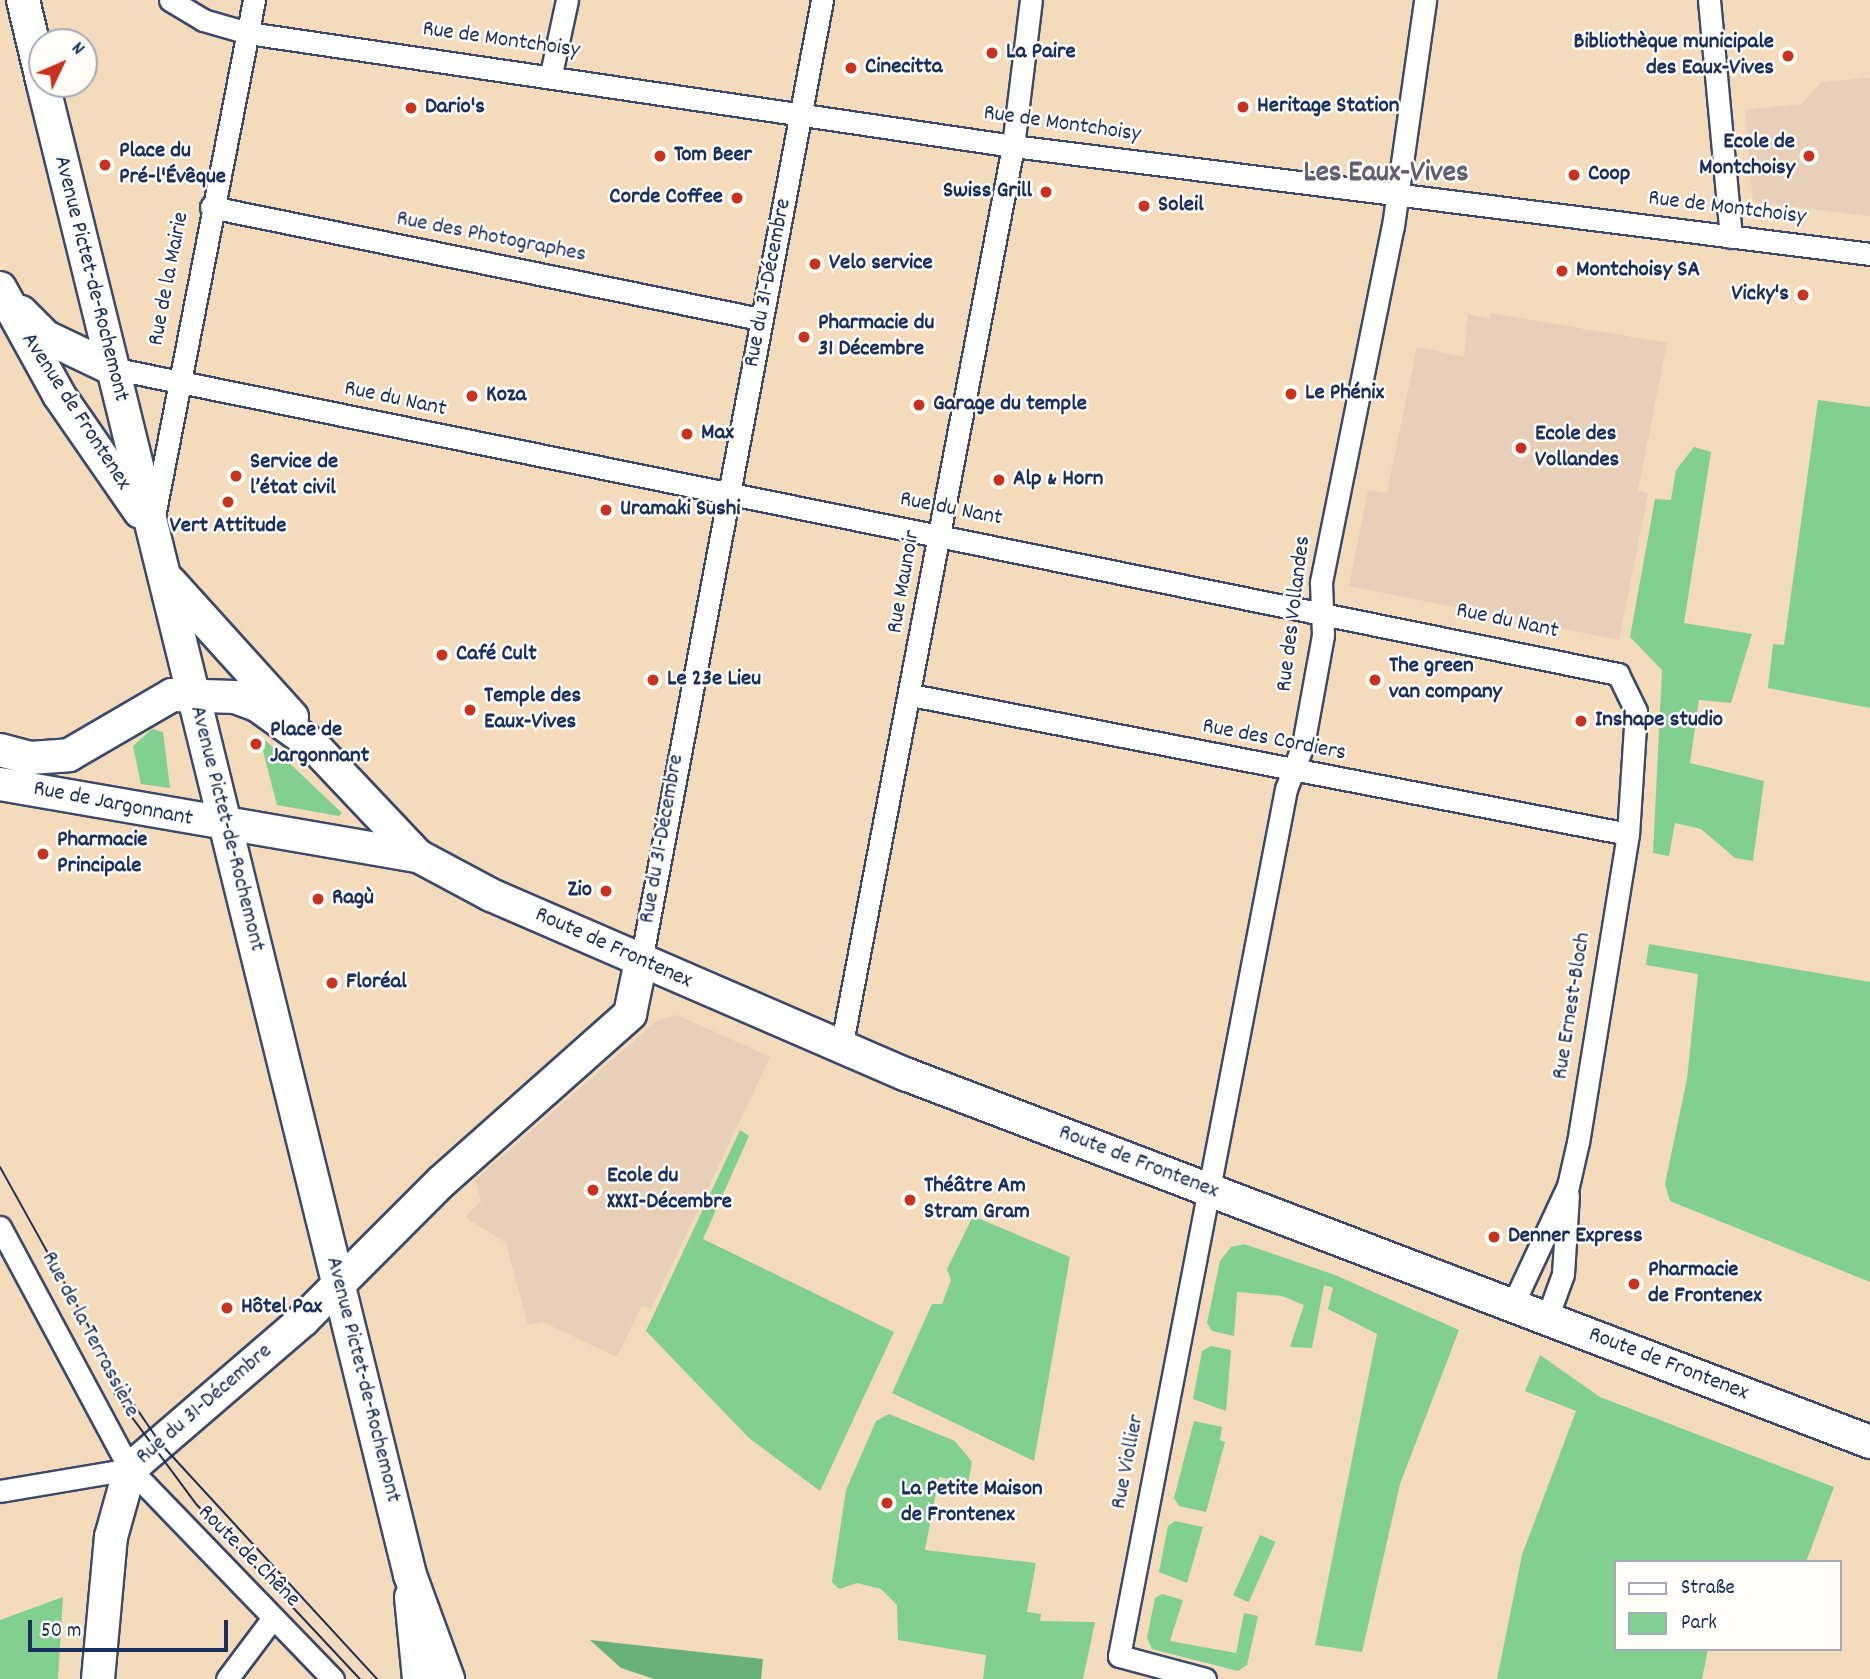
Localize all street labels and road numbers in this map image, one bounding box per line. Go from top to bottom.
street label: Rue de Montchoisy [420,16,582,66]
street label: Rue de Montchoisy [981,100,1143,150]
street label: Avenue Pictet-de-Rochemont [46,153,134,405]
street label: Rue de Montchoisy [1647,186,1807,232]
street label: Rue du 31-Décembre [739,196,799,370]
street label: Rue des Photographes [394,206,588,270]
street label: Rue de la Mairie [144,210,196,348]
street label: Avenue de Frontenex [14,328,136,496]
street label: Rue du Nant [341,376,449,424]
street label: Rue du Nant [897,487,1005,533]
street label: Rue Maunoir [882,528,928,636]
street label: Rue des Vollandes [1272,535,1318,693]
street label: Rue du Nant [1453,598,1561,646]
street label: Avenue Pictet-de-Rochemont [182,703,270,955]
street label: Rue des Cordiers [1200,714,1348,768]
street label: Rue du 31-Décembre [635,752,691,926]
street label: Rue de Jargonnant [31,776,195,834]
street label: Route de Frontenex [530,902,696,996]
street label: Rue Ernest-Bloch [1548,930,1598,1082]
street label: Route de Frontenex [1054,1120,1222,1206]
street label: Rue de la Terrassière [34,1248,144,1422]
street label: Avenue Pictet-de-Rochemont [318,1254,406,1506]
street label: Route de Frontenex [1584,1322,1752,1408]
street label: Rue du 31-Décembre [131,1338,279,1472]
street label: Rue Viollier [1106,1412,1152,1512]
street label: Route de Chêne [191,1500,305,1614]

